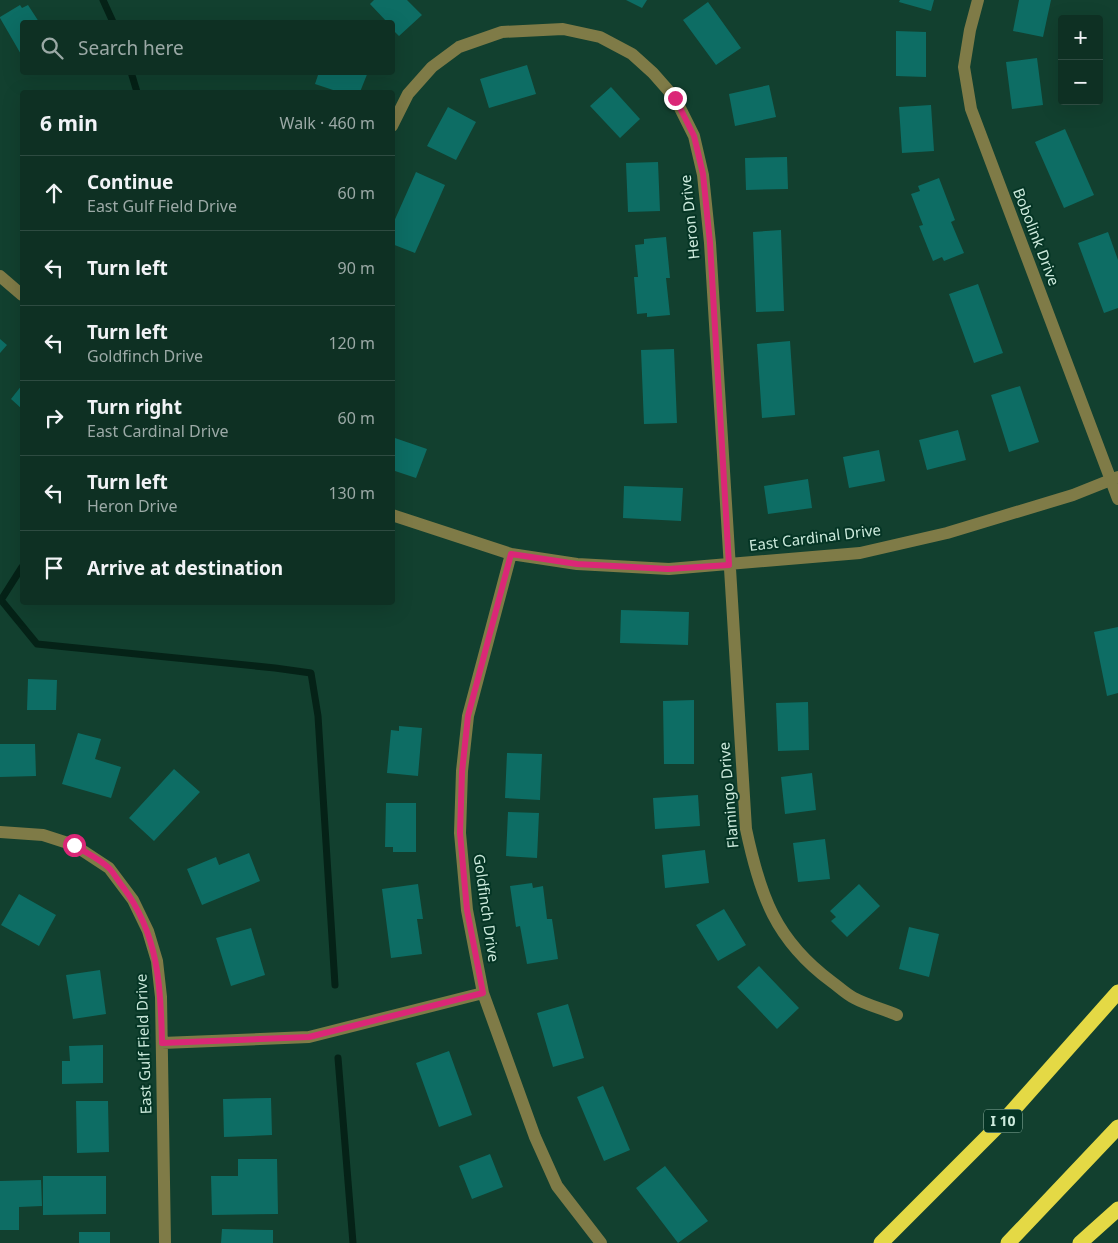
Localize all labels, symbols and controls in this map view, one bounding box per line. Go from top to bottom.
map controls [1058,15,1103,105]
button: + [1058,15,1103,60]
search box [20,20,395,75]
icon: search [38,34,66,62]
text: Search here [78,35,184,61]
button: − [1058,60,1103,105]
route end [664,87,687,110]
text: 6 min [40,109,98,137]
text: Walk · 460 m [280,112,375,134]
text: Continue [87,169,173,195]
street label: Heron Drive [675,174,703,260]
icon: ahead [40,179,68,207]
text: 60 m [338,182,375,204]
street label: Bobolink Drive [1009,185,1065,288]
text: East Gulf Field Drive [87,195,237,217]
icon: left [40,254,68,282]
text: Turn left [87,255,168,281]
text: 90 m [338,257,375,279]
text: Turn left [87,319,168,345]
icon: left [40,329,68,357]
text: 120 m [328,332,375,354]
text: Goldfinch Drive [87,345,203,367]
text: Turn right [87,394,182,420]
icon: right [40,404,68,432]
text: 60 m [338,407,375,429]
text: East Cardinal Drive [87,420,229,442]
text: Turn left [87,469,168,495]
icon: left [40,479,68,507]
text: 130 m [328,482,375,504]
text: Heron Drive [87,495,177,517]
street label: East Cardinal Drive [748,519,882,555]
icon: arrive [40,554,68,582]
text: Arrive at destination [87,555,283,581]
street label: Flamingo Drive [713,741,743,849]
route start [63,834,86,857]
street label: Goldfinch Drive [470,853,504,963]
street label: East Gulf Field Drive [131,973,155,1115]
road number: I 10 [984,1110,1022,1132]

